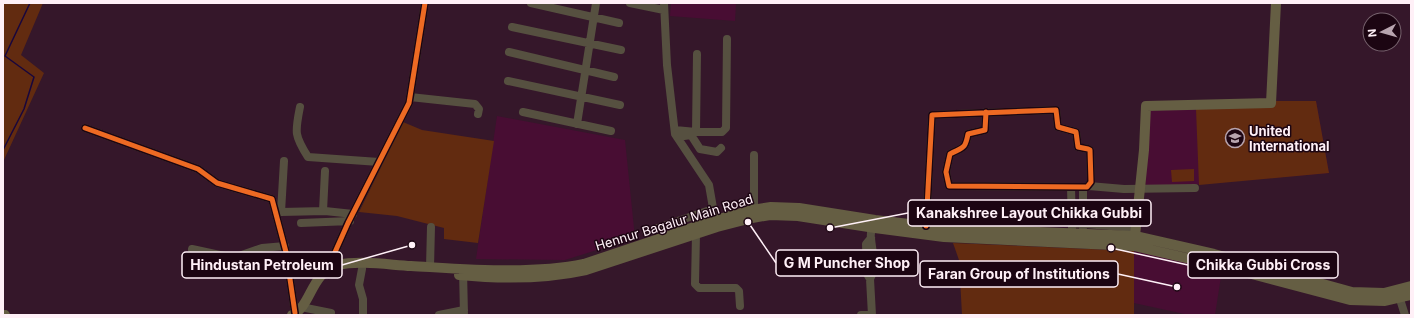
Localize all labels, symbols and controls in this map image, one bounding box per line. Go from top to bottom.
north arrow [1362,12,1402,52]
text: N [1365,28,1379,38]
place label: United International [1249,123,1330,154]
school or university icon: United International [1224,127,1246,149]
street label: Hennur Bagalur Main Road [593,190,755,254]
callout: Kanakshree Layout Chikka Gubbi [908,200,1151,226]
text: Kanakshree Layout Chikka Gubbi [916,204,1142,221]
callout: G M Puncher Shop [776,250,918,276]
callout: Hindustan Petroleum [182,252,342,278]
callout: Chikka Gubbi Cross [1188,252,1338,278]
text: G M Puncher Shop [784,254,910,271]
text: Hindustan Petroleum [190,256,334,273]
text: Chikka Gubbi Cross [1196,256,1330,273]
callout: Faran Group of Institutions [920,261,1118,287]
text: Faran Group of Institutions [928,265,1110,282]

